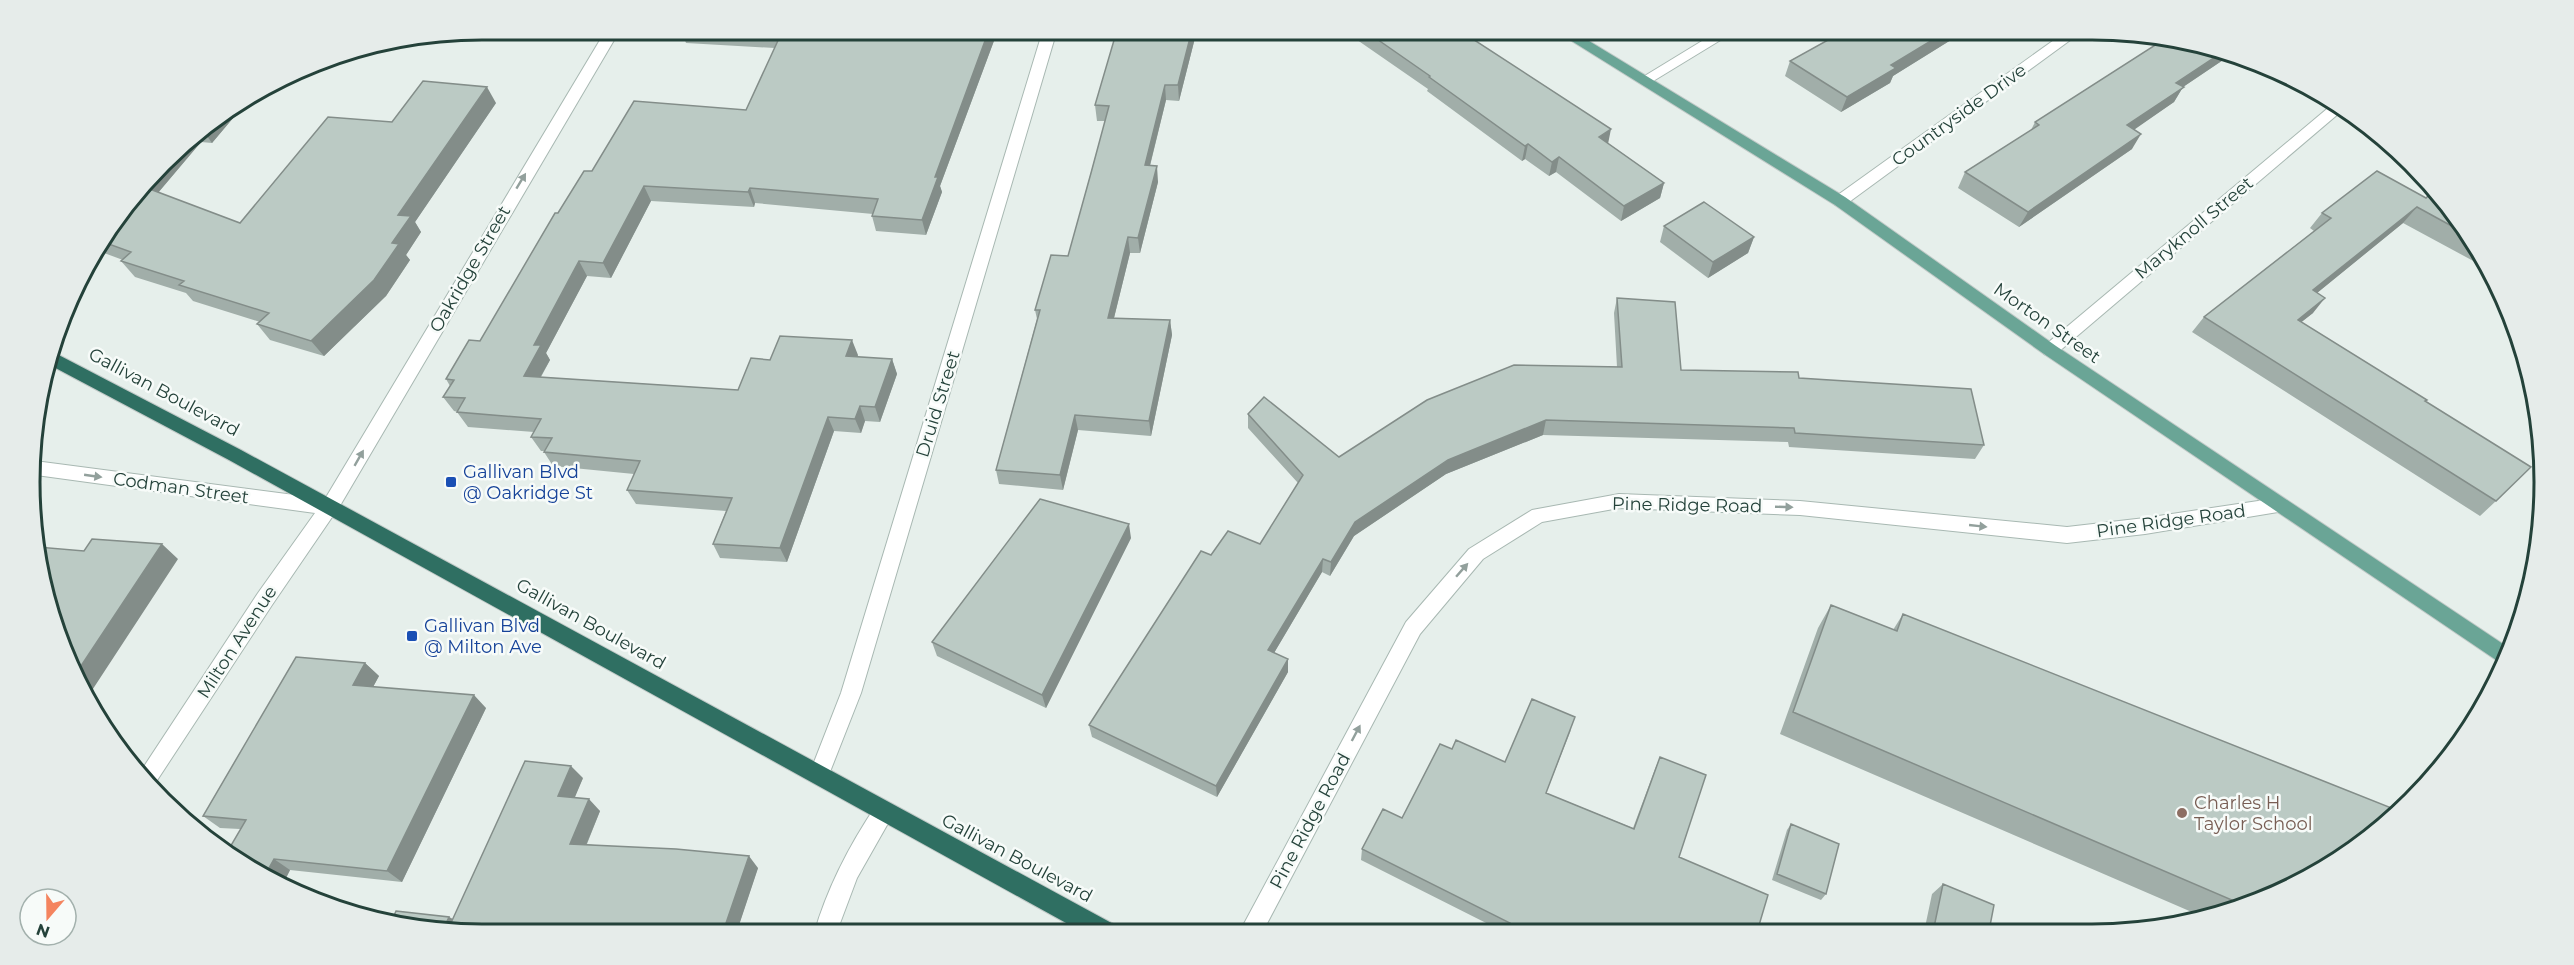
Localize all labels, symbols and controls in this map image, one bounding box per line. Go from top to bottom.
street label: Countryside Drive [1888,59,2030,171]
street label: Maryknoll Street [2130,172,2258,284]
one-way arrow [516,173,527,189]
street label: Oakridge Street [425,202,515,336]
street label: Morton Street [1989,278,2105,368]
street label: Gallivan Boulevard [85,343,243,441]
street label: Druid Street [911,348,965,460]
one-way arrow [353,450,364,466]
place label: Gallivan Blvd @ Oakridge St [463,461,593,504]
street label: Codman Street [112,468,250,508]
one-way arrow [84,471,103,481]
marker: Gallivan Blvd @ Oakridge St [444,475,458,489]
street label: Pine Ridge Road [1612,493,1762,517]
street label: Pine Ridge Road [2095,500,2247,542]
one-way arrow [1774,502,1793,512]
one-way arrow [1968,521,1987,531]
one-way arrow [1455,563,1468,578]
street label: Gallivan Boulevard [512,574,670,674]
street label: Milton Avenue [192,581,282,702]
place label: Gallivan Blvd @ Milton Ave [424,615,542,658]
marker: Gallivan Blvd @ Milton Ave [405,629,419,643]
one-way arrow [1351,724,1361,742]
street label: Pine Ridge Road [1265,749,1355,893]
place label: Charles H Taylor School [2194,792,2313,835]
marker: Charles H Taylor School [2175,806,2189,820]
street label: Gallivan Boulevard [938,809,1096,907]
north arrow [18,887,78,947]
text: N [34,919,52,942]

